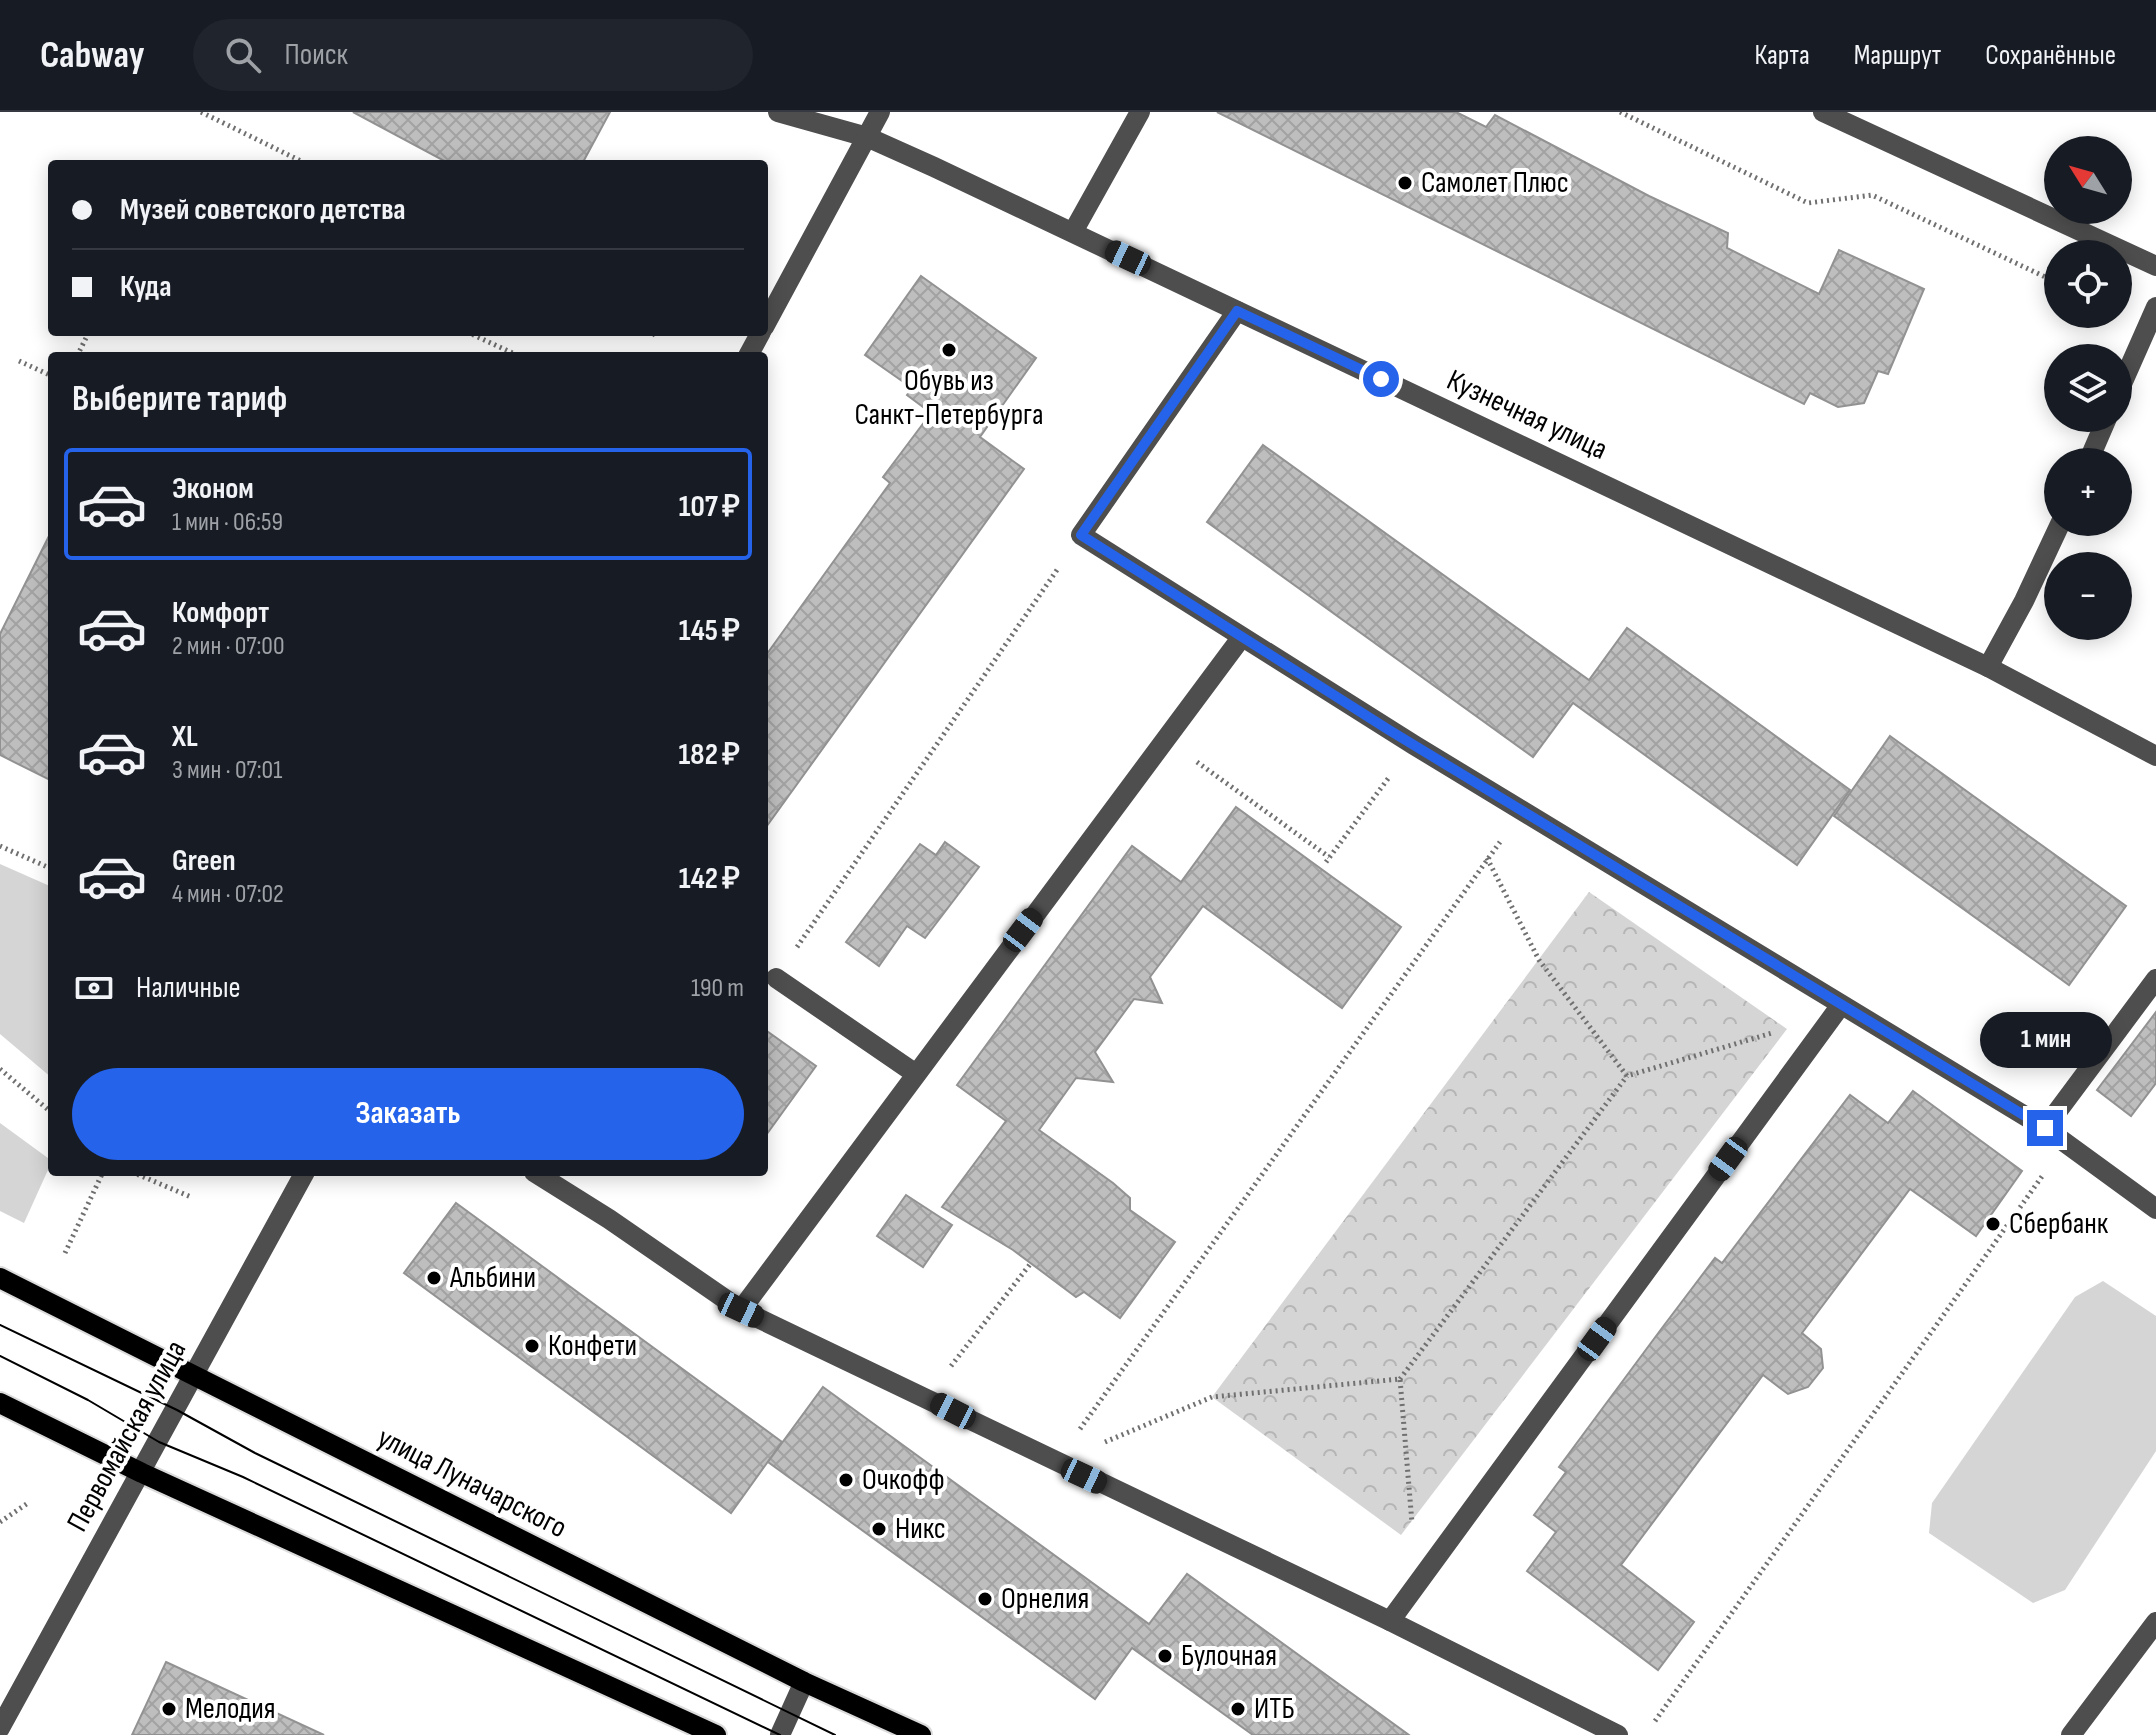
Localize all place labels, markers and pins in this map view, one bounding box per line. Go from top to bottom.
place label: Самолет Плюс [1421,165,1569,201]
marker: Самолет Плюс [1396,174,1414,192]
marker: Обувь из Санкт-Петербурга [940,341,958,359]
place label: Обувь из Санкт-Петербурга [854,363,1044,433]
place label: Сбербанк [2009,1206,2109,1242]
marker: Сбербанк [1984,1215,2002,1233]
place label: Альбини [449,1260,536,1296]
marker: Альбини [425,1269,443,1287]
place label: Конфети [548,1328,637,1364]
marker: Конфети [523,1337,541,1355]
place label: Очкофф [862,1462,945,1498]
marker: Очкофф [837,1471,855,1489]
place label: Никс [895,1511,946,1547]
marker: Никс [870,1520,888,1538]
place label: Орнелия [1001,1581,1089,1617]
marker: Орнелия [976,1590,994,1608]
place label: Булочная [1181,1638,1277,1674]
marker: Булочная [1156,1647,1174,1665]
place label: Мелодия [185,1691,275,1727]
place label: ИТБ [1254,1691,1295,1727]
marker: Мелодия [160,1700,178,1718]
marker: ИТБ [1229,1700,1247,1718]

